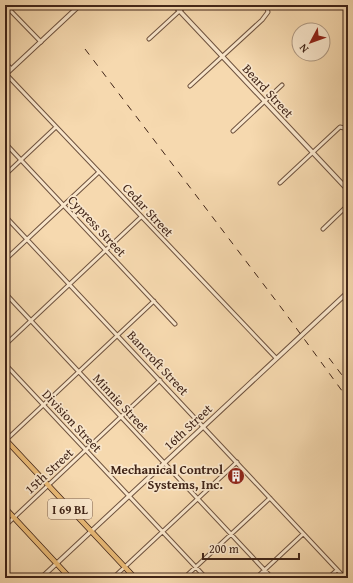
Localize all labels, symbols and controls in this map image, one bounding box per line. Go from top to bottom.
north arrow [291,22,331,62]
text: N [295,40,312,57]
street label: Beard Street [238,60,298,122]
street label: Cedar Street [118,179,178,241]
street label: Cypress Street [63,191,131,261]
street label: Bancroft Street [123,326,193,400]
street label: Minnie Street [89,369,154,437]
street label: Division Street [38,385,107,457]
street label: 16th Street [160,399,217,454]
street label: 15th Street [21,443,78,498]
place label: Mechanical Control Systems, Inc. [110,460,223,494]
building icon: Mechanical Control Systems, Inc. [226,466,246,486]
road number: I 69 BL [48,499,92,519]
scale bar [203,535,299,561]
text: 200 m [209,540,239,557]

